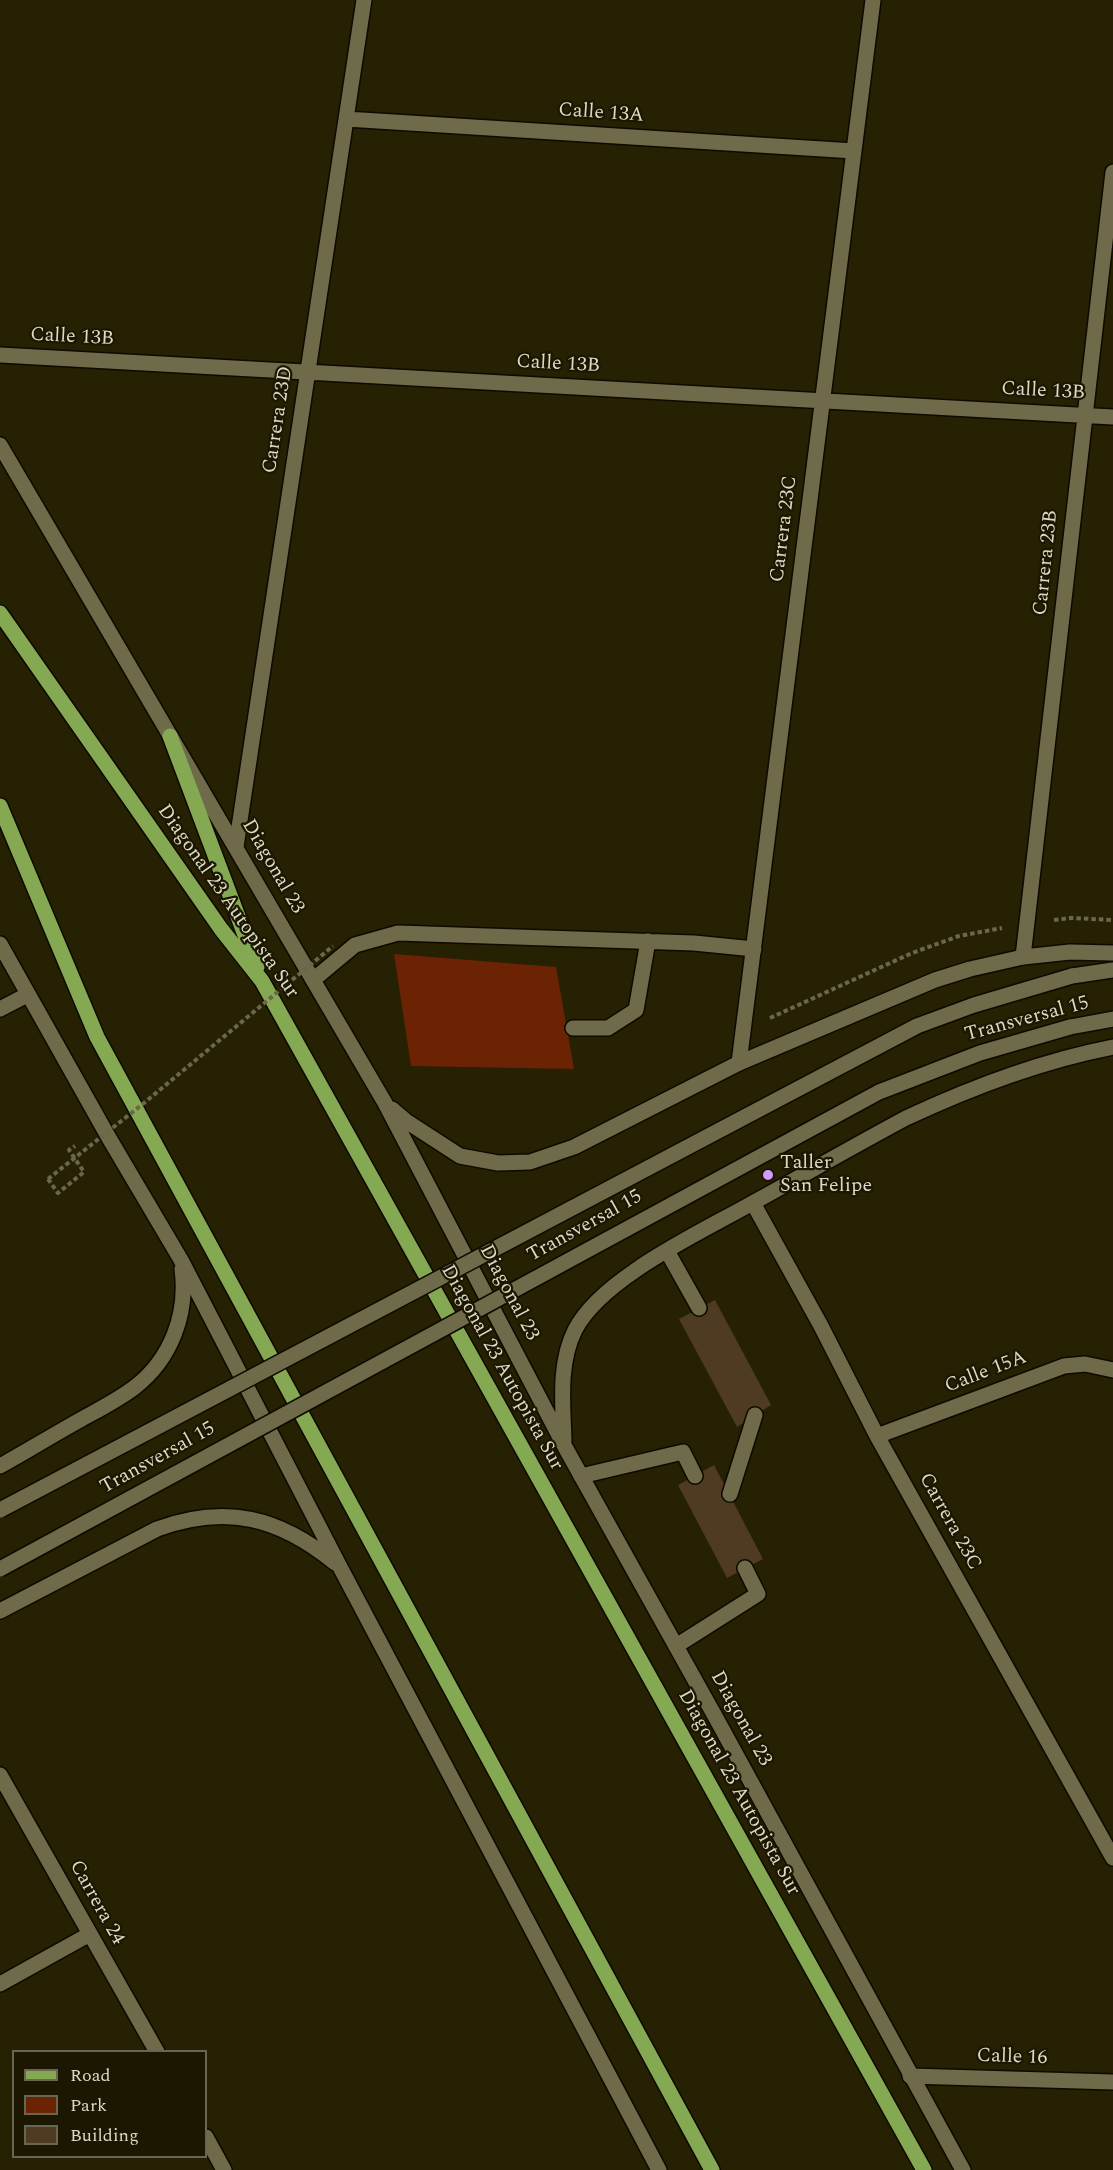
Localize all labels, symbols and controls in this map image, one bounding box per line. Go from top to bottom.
street label: Calle 13A [557,99,645,129]
street label: Calle 13B [30,324,114,352]
street label: Calle 13B [516,351,600,379]
street label: Carrera 23D [259,365,299,475]
street label: Calle 13B [1001,378,1085,406]
street label: Carrera 23C [767,474,803,584]
street label: Carrera 23B [1030,509,1064,617]
street label: Diagonal 23 Autopista Sur [151,800,303,1004]
street label: Diagonal 23 [235,816,309,918]
street label: Transversal 15 [962,992,1092,1048]
place label: Taller San Felipe [780,1152,872,1199]
marker: Taller San Felipe [761,1168,775,1182]
street label: Transversal 15 [523,1186,647,1268]
street label: Diagonal 23 [473,1241,543,1345]
street label: Diagonal 23 Autopista Sur [434,1261,568,1475]
street label: Calle 15A [942,1346,1030,1400]
street label: Transversal 15 [96,1418,220,1500]
street label: Carrera 23C [912,1469,986,1575]
street label: Diagonal 23 [704,1667,776,1771]
street label: Diagonal 23 Autopista Sur [671,1686,805,1900]
street label: Carrera 24 [63,1857,129,1949]
street label: Calle 16 [976,2045,1048,2071]
legend [12,2050,207,2158]
text: Road [70,2062,111,2089]
text: Park [70,2092,107,2119]
text: Building [70,2122,139,2149]

